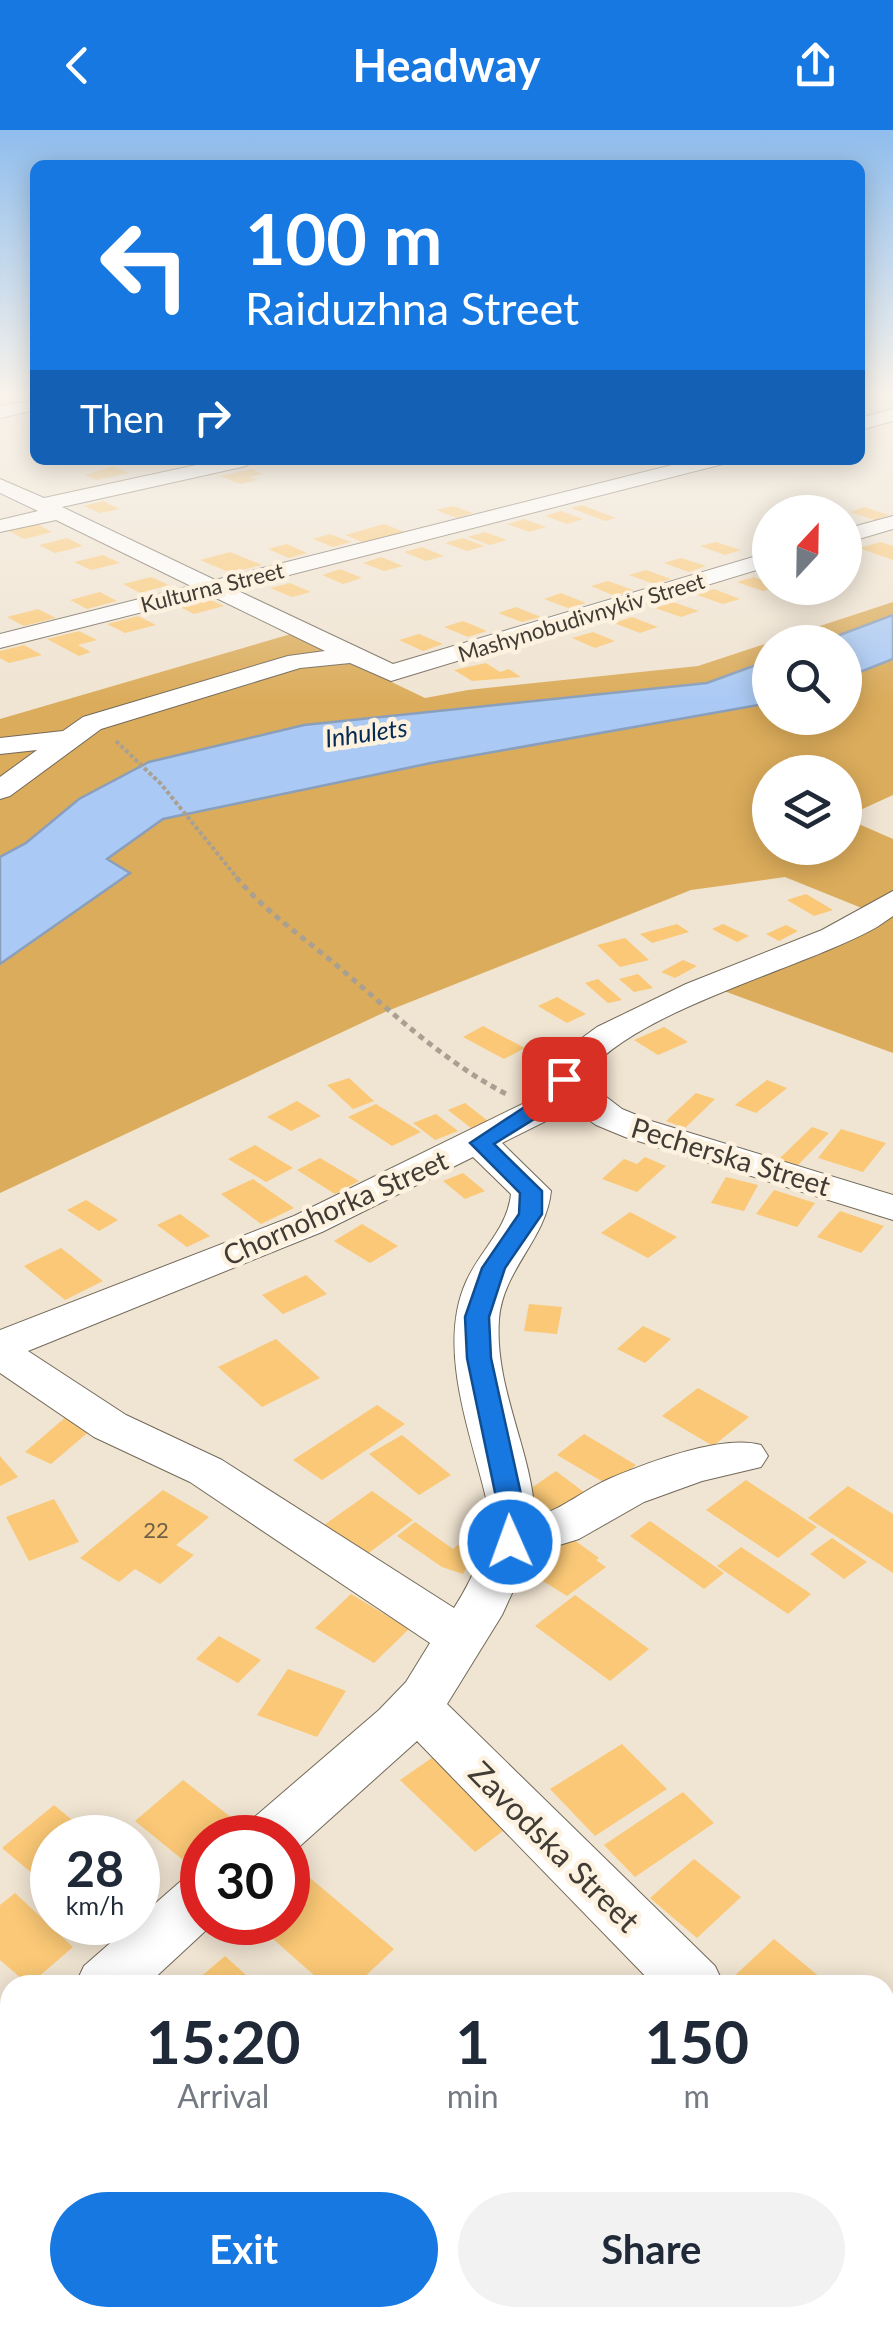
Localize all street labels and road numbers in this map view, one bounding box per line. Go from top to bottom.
street label: Kulturna Street [138,556,286,618]
street label: Mashynobudivnykiv Street [454,567,708,667]
street label: Pecherska Street [628,1110,834,1202]
street label: Chornohorka Street [217,1142,453,1272]
street label: Zavodska Street [462,1753,649,1940]

